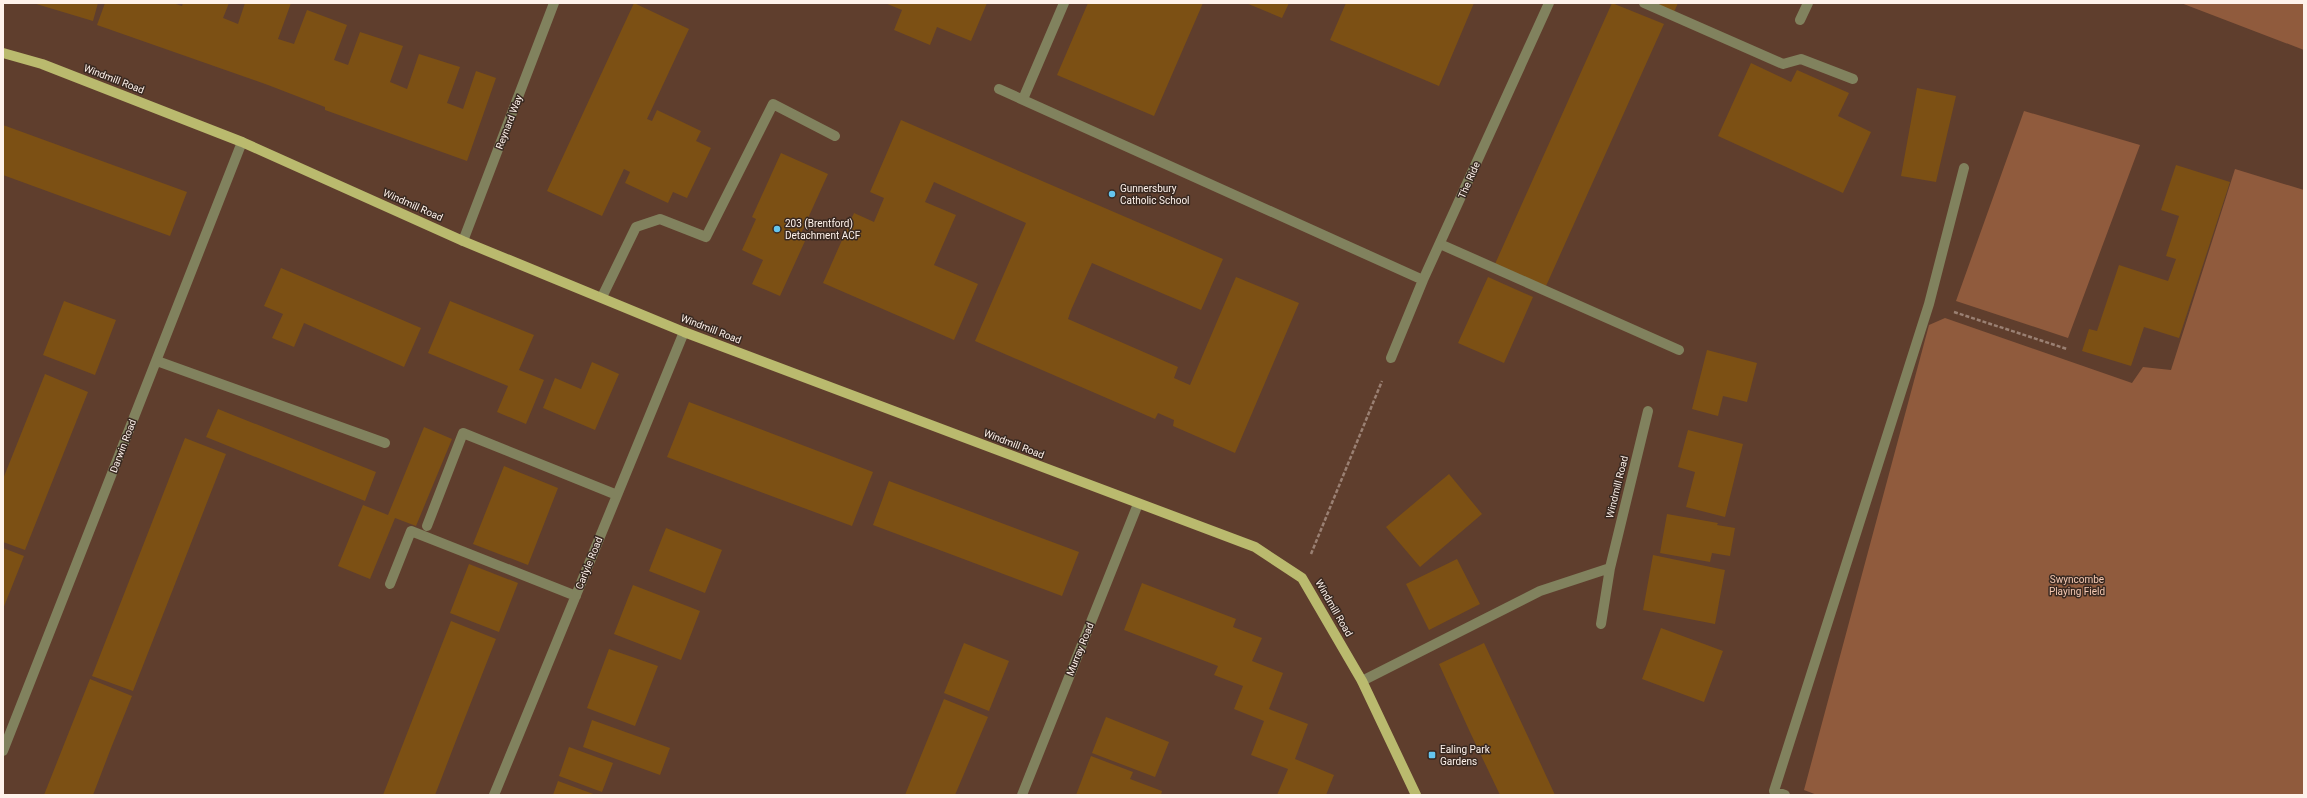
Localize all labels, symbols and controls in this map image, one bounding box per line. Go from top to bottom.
street label: Windmill Road [82,62,146,96]
street label: Reynard Way [494,93,525,151]
street label: The Ride [1456,160,1482,200]
place label: Gunnersbury Catholic School [1120,183,1190,206]
street label: Windmill Road [382,187,444,223]
marker: Gunnersbury Catholic School [1107,189,1117,199]
place label: 203 (Brentford) Detachment ACF [785,218,861,241]
marker: 203 (Brentford) Detachment ACF [772,224,782,234]
street label: Windmill Road [679,312,743,346]
street label: Darwin Road [108,418,138,474]
street label: Windmill Road [982,427,1046,461]
street label: Windmill Road [1604,455,1630,519]
street label: Carlyle Road [573,535,605,591]
park label: Swyncombe Playing Field [2049,574,2105,597]
street label: Windmill Road [1313,578,1355,638]
street label: Murray Road [1064,621,1096,677]
place label: Ealing Park Gardens [1440,744,1491,767]
marker: Ealing Park Gardens [1427,750,1437,760]

